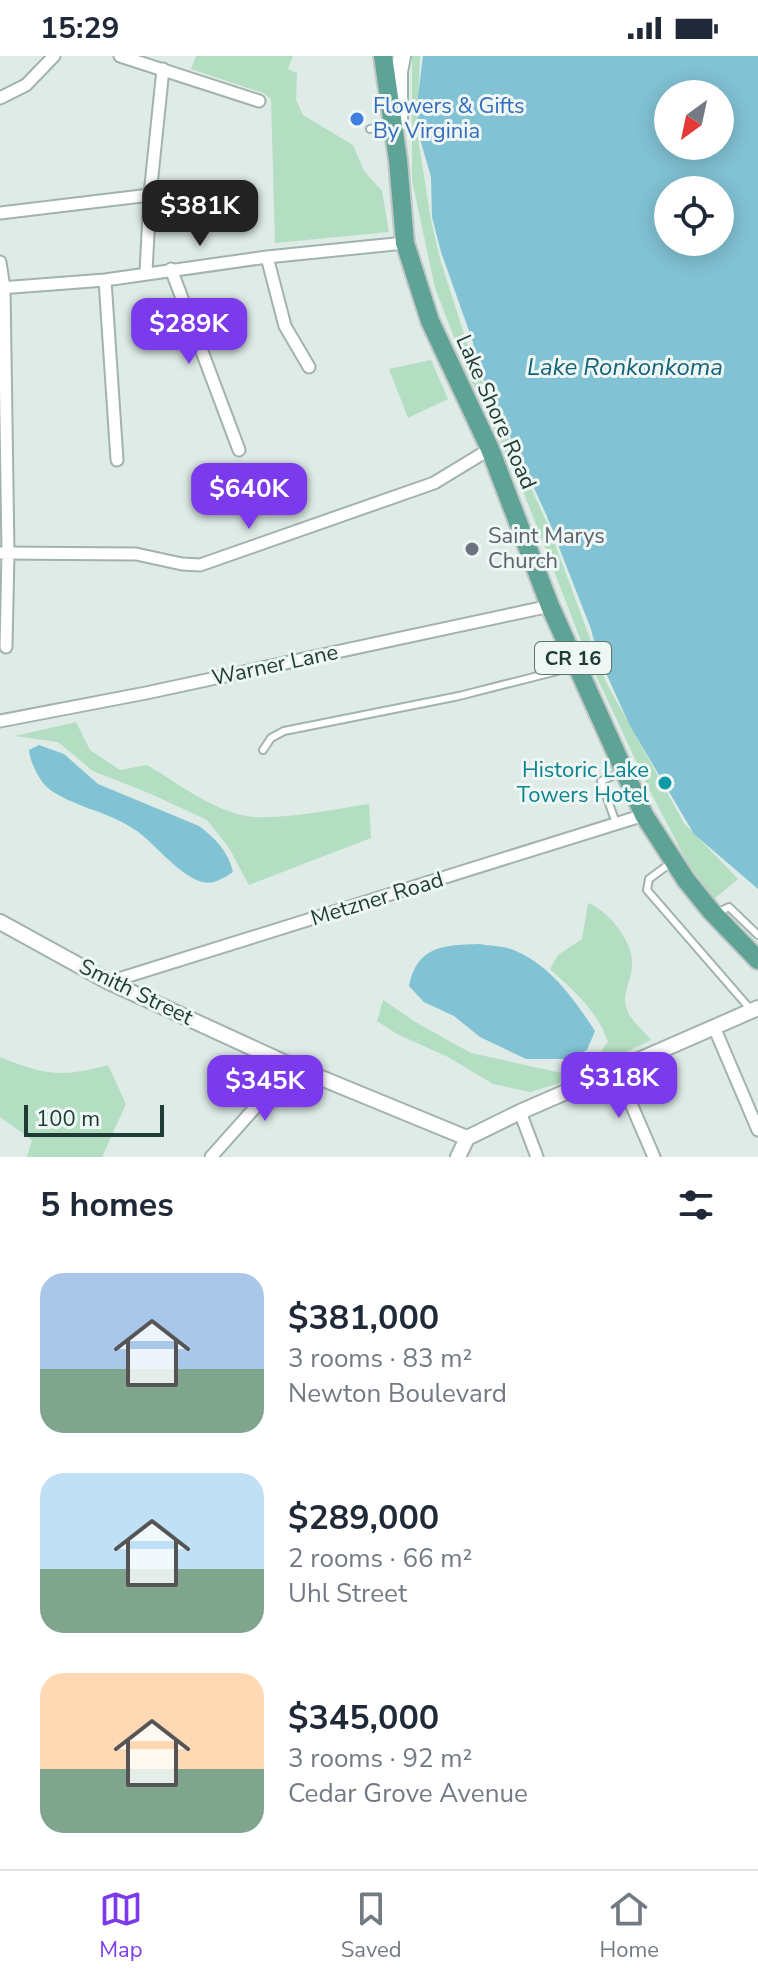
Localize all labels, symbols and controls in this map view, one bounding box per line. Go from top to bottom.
text: 15:29 [40,8,119,49]
north arrow [654,80,734,160]
map controls [654,80,734,256]
place label: Flowers & Gifts By Virginia [373,91,525,146]
marker: Flowers & Gifts By Virginia [348,110,366,128]
button: locate [654,176,734,256]
pin: $381K [144,180,256,248]
text: $381K [160,188,240,223]
pin: $289K [133,298,245,366]
text: $289K [149,306,229,341]
street label: Lake Shore Road [448,330,544,494]
water label: Lake Ronkonkoma [527,351,723,383]
pin: $640K [193,463,305,531]
text: $640K [209,471,289,506]
place label: Saint Marys Church [488,521,605,576]
marker: Saint Marys Church [463,540,481,558]
street label: Warner Lane [209,637,341,693]
road number: CR 16 [535,642,611,674]
place label: Historic Lake Towers Hotel [517,755,649,810]
marker: Historic Lake Towers Hotel [656,774,674,792]
street label: Metzner Road [307,865,447,933]
street label: Smith Street [74,951,198,1033]
pin: $318K [563,1052,675,1120]
pin: $345K [209,1055,321,1123]
text: $318K [579,1060,659,1095]
text: $345K [225,1063,305,1098]
scale bar [24,1101,164,1137]
text: 100 m [36,1104,100,1134]
text: 5 homes [40,1182,174,1228]
icon: filters [674,1183,718,1227]
text: $381,000 [288,1295,439,1341]
icon: home [104,1305,200,1401]
text: 3 rooms · 83 m² [288,1341,472,1376]
text: Newton Boulevard [288,1376,507,1411]
text: $289,000 [288,1495,439,1541]
icon: home [104,1505,200,1601]
text: 2 rooms · 66 m² [288,1541,472,1576]
text: Uhl Street [288,1576,407,1611]
text: $345,000 [288,1695,439,1741]
icon: home [104,1705,200,1801]
text: 3 rooms · 92 m² [288,1741,472,1776]
text: Cedar Grove Avenue [288,1776,528,1811]
tab: Map [99,1887,143,1965]
tab: Saved [341,1887,402,1965]
tab: Home [600,1887,659,1965]

